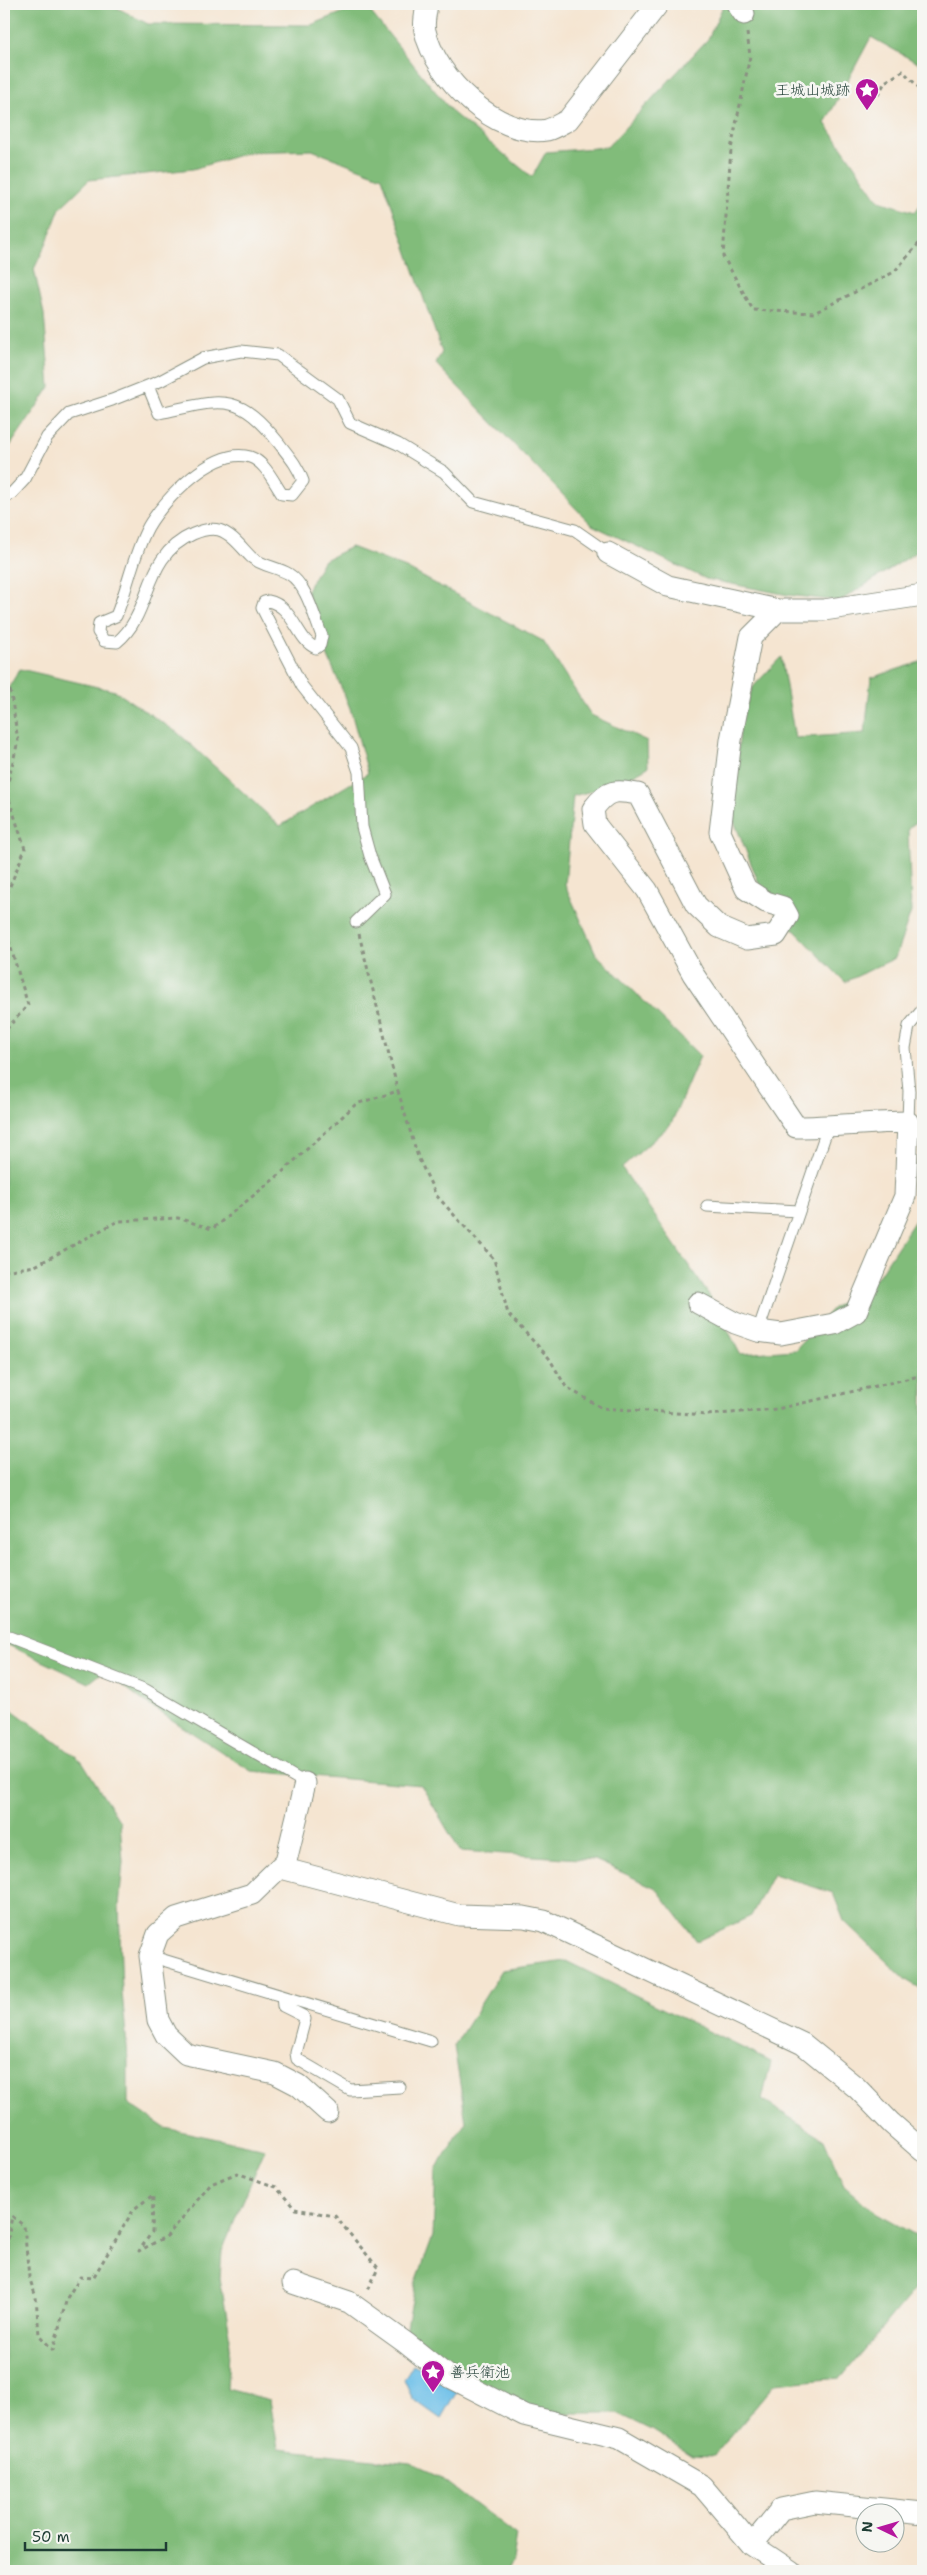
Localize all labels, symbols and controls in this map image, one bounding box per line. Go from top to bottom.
place icon: 王城山城跡 [854,77,880,111]
place label: 王城山城跡 [775,80,850,100]
place icon: 善兵衛池 [420,2359,446,2393]
place label: 善兵衛池 [450,2362,510,2382]
north arrow [854,2502,904,2552]
scale bar [25,2520,166,2552]
text: N [858,2521,876,2533]
text: 50 m [32,2527,70,2547]

